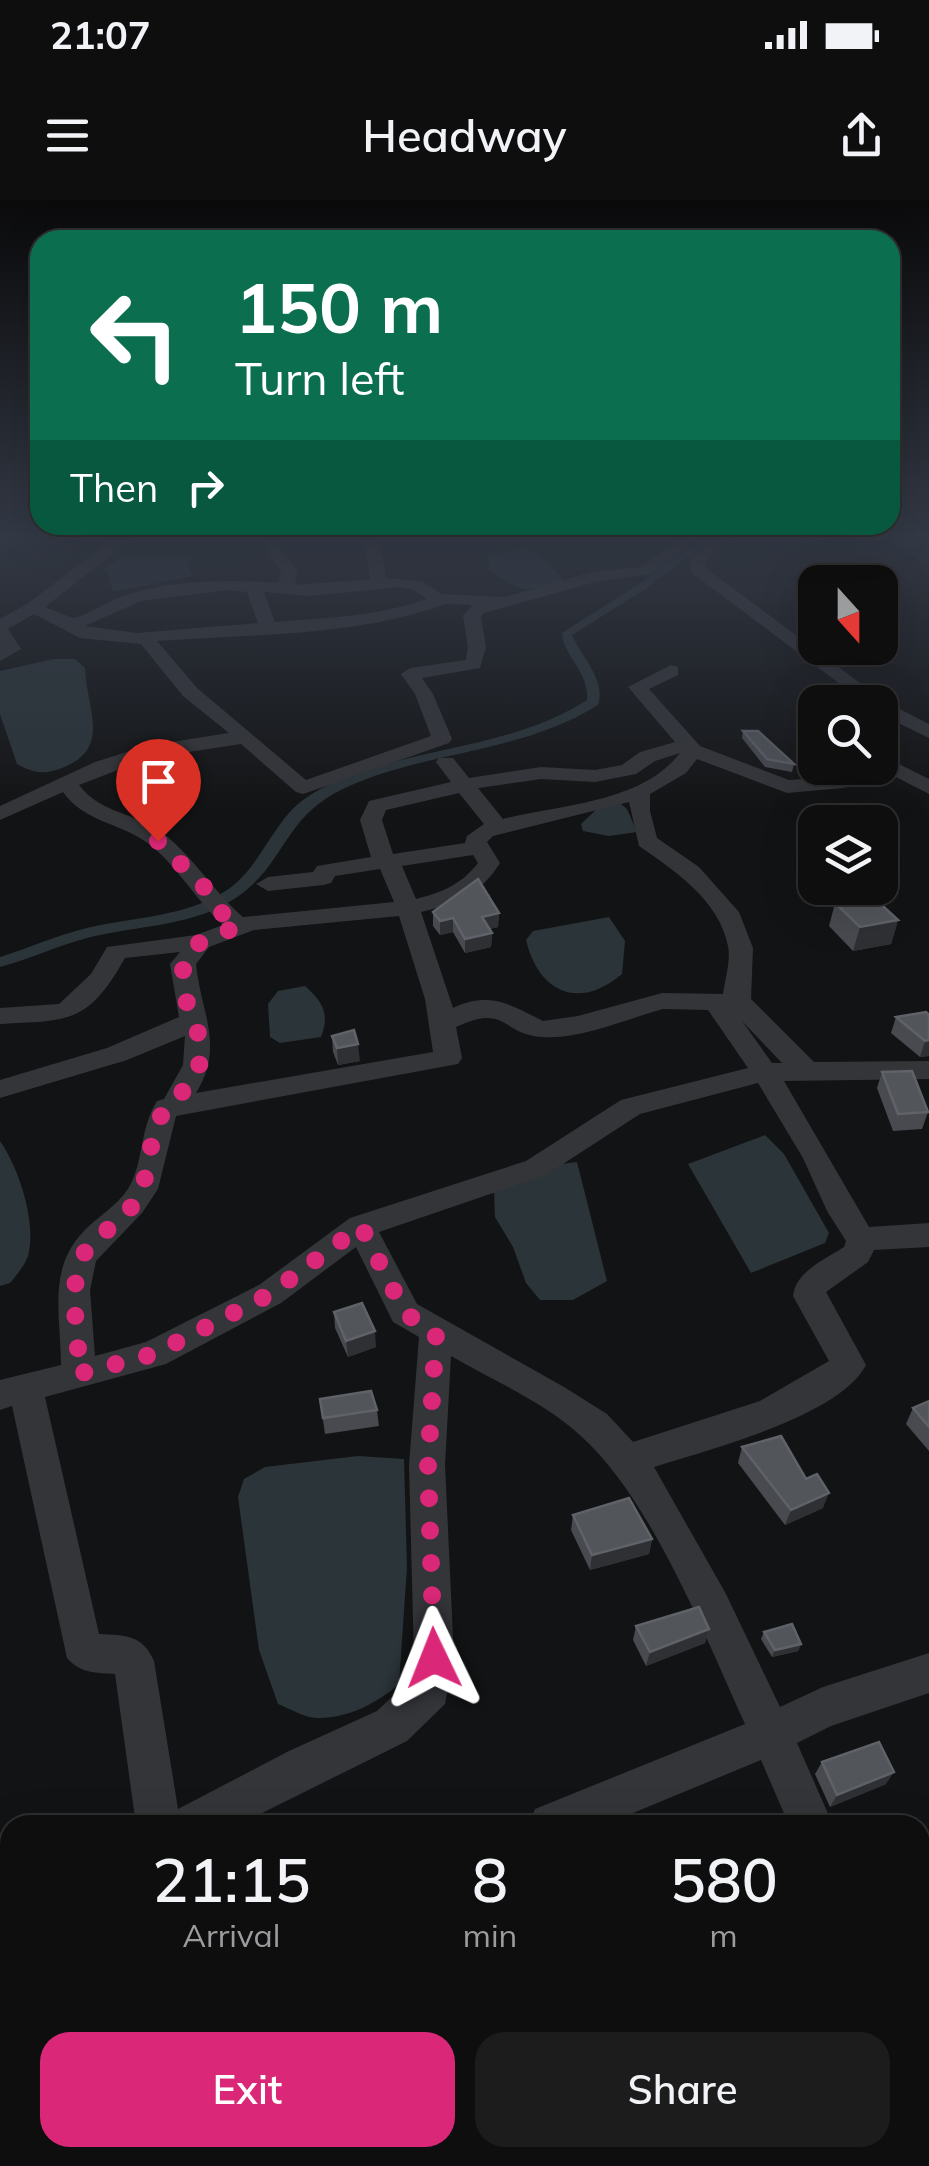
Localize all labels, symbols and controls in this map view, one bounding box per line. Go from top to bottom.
text: 21:07 [50,11,151,59]
text: Headway [362,107,567,163]
icon: menu [40,108,95,163]
icon: share [834,108,889,163]
text: 150 m [235,263,443,351]
icon: left [70,270,200,400]
text: Turn left [235,350,404,406]
icon: right [178,460,233,515]
text: Then [70,464,158,512]
north arrow [798,565,898,665]
map controls [798,565,898,905]
button: search [798,685,898,785]
pin [116,739,201,842]
icon: arrive [131,754,186,809]
button: layers [798,805,898,905]
position arrow [382,1606,486,1710]
text: 21:15 [152,1842,311,1917]
text: 8 [472,1842,508,1917]
text: 580 [670,1842,778,1917]
text: Arrival [183,1915,280,1955]
text: min [463,1915,517,1955]
text: m [710,1915,738,1955]
button: Exit [40,2032,455,2147]
button: Share [475,2032,890,2147]

